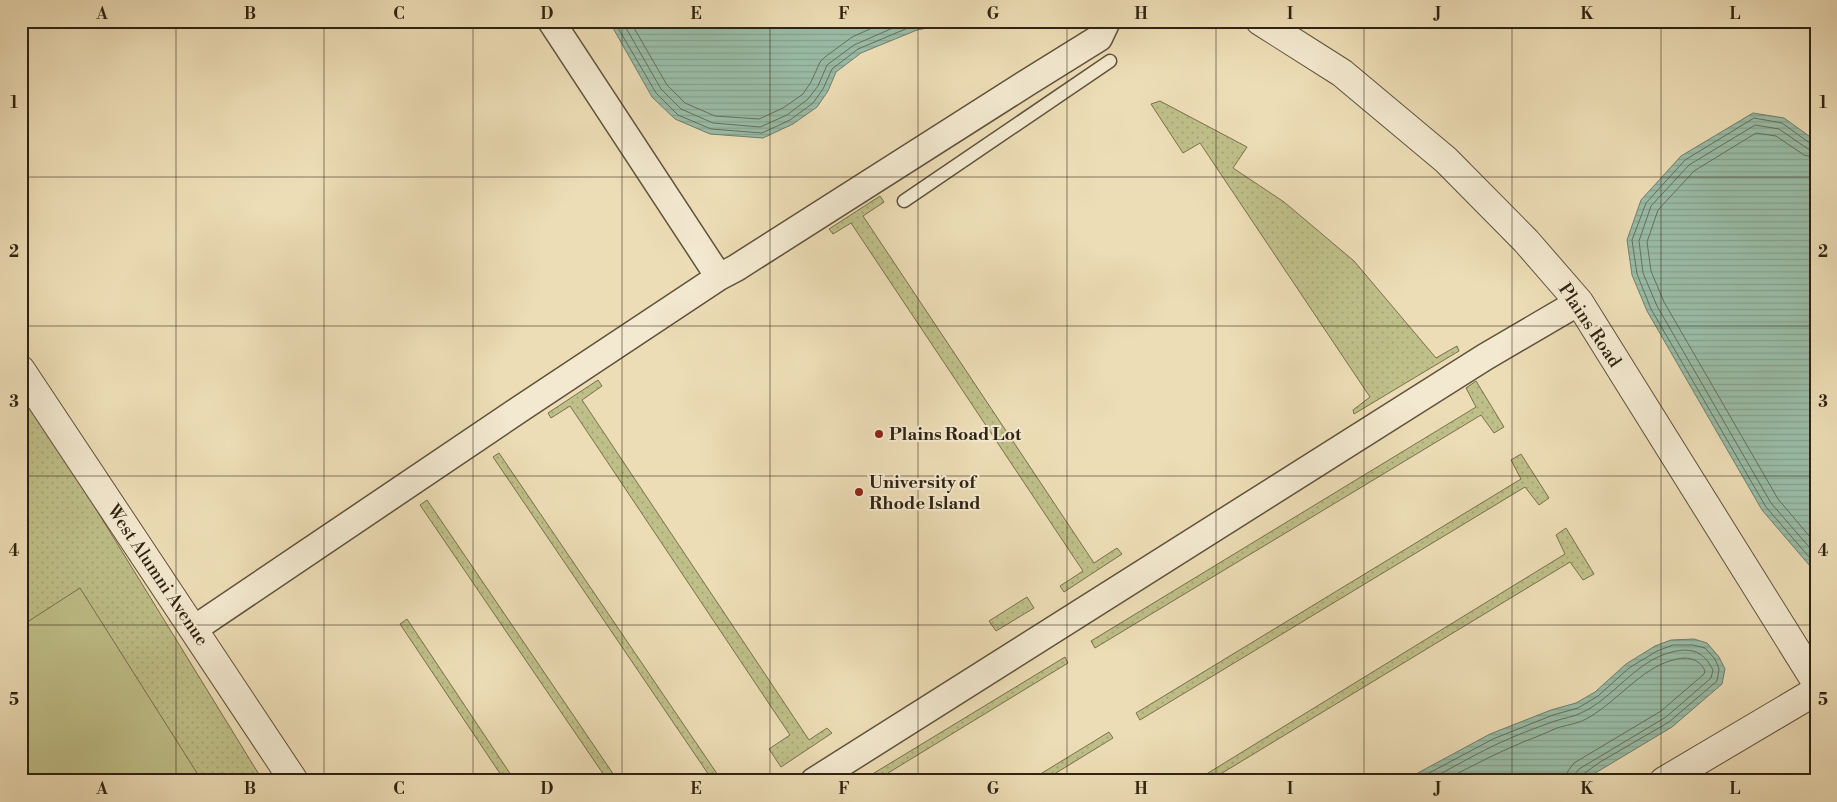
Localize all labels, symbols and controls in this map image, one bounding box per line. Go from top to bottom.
text: A [95,4,108,24]
text: B [244,4,256,24]
text: C [393,4,405,24]
text: D [541,4,554,24]
text: E [690,4,702,24]
text: F [838,4,850,24]
text: G [987,4,1000,24]
text: H [1134,4,1148,24]
text: I [1287,4,1293,24]
text: J [1433,4,1441,24]
text: K [1581,4,1595,24]
text: L [1730,4,1741,24]
text: 1 [10,93,18,113]
text: 1 [1819,93,1827,113]
text: 2 [9,242,19,262]
text: 2 [1818,242,1828,262]
street label: Plains Road [1553,279,1627,372]
text: 3 [9,392,19,412]
text: 3 [1818,392,1828,412]
place label: Plains Road Lot [889,423,1022,446]
marker: Plains Road Lot [873,428,885,440]
place label: University of Rhode Island [869,471,981,515]
marker: University of Rhode Island [853,486,865,498]
street label: West Alumni Avenue [101,499,213,650]
text: 4 [9,541,20,561]
text: 4 [1818,541,1829,561]
text: 5 [9,690,19,710]
text: 5 [1818,690,1828,710]
text: A [95,779,108,799]
text: B [244,779,256,799]
text: C [393,779,405,799]
text: D [541,779,554,799]
text: E [690,779,702,799]
text: F [838,779,850,799]
text: G [987,779,1000,799]
text: H [1134,779,1148,799]
text: I [1287,779,1293,799]
text: J [1433,779,1441,799]
text: K [1581,779,1595,799]
text: L [1730,779,1741,799]

